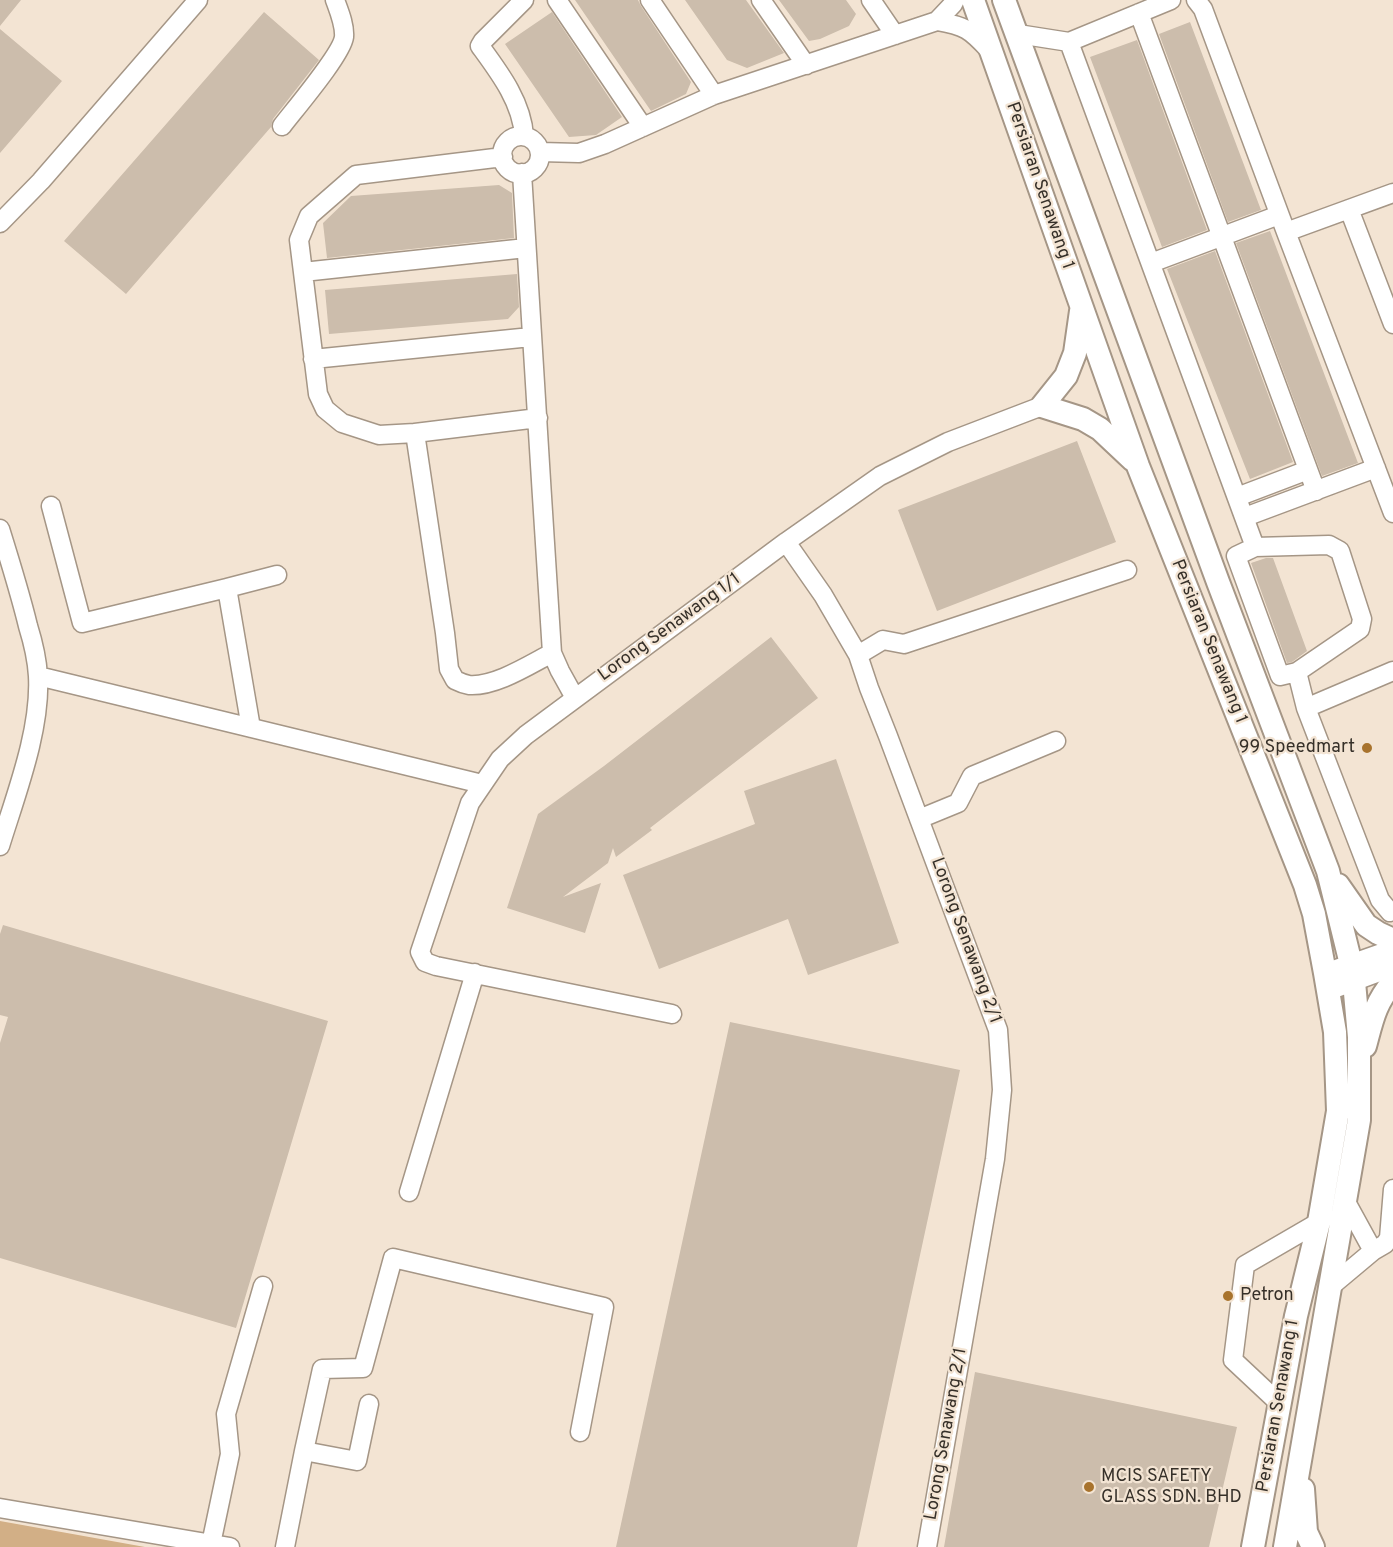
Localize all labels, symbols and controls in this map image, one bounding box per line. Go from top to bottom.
street label: Persiaran Senawang 1 [1000,100,1078,272]
street label: Persiaran Senawang 1 [1165,557,1251,727]
street label: Lorong Senawang 1/1 [595,569,745,687]
place label: 99 Speedmart [1239,737,1355,759]
marker: 99 Speedmart [1360,741,1374,755]
street label: Lorong Senawang 2/1 [925,855,1005,1027]
place label: Petron [1240,1285,1294,1307]
marker: Petron [1221,1289,1235,1303]
street label: Persiaran Senawang 1 [1253,1318,1305,1494]
street label: Lorong Senawang 2/1 [921,1346,973,1522]
place label: MCIS SAFETY GLASS SDN. BHD [1101,1466,1242,1508]
marker: MCIS SAFETY GLASS SDN. BHD [1082,1480,1096,1494]

